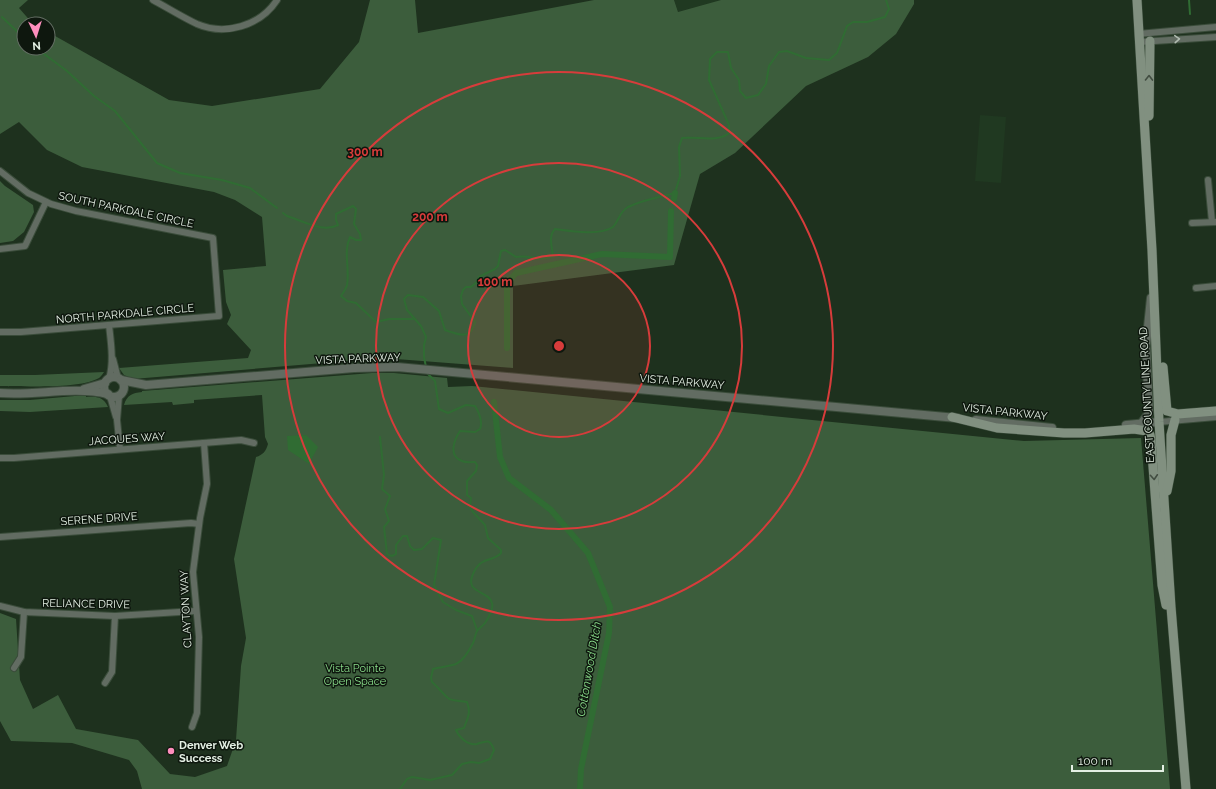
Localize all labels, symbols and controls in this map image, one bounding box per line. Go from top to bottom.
north arrow [16,16,56,56]
one-way arrow [1174,35,1180,44]
text: N [32,39,41,52]
one-way arrow [1145,75,1153,81]
text: 300 m [347,145,383,159]
street label: SOUTH PARKDALE CIRCLE [57,189,195,231]
text: 200 m [412,210,448,224]
text: 100 m [478,275,512,289]
street label: NORTH PARKDALE CIRCLE [55,301,195,327]
street label: EAST COUNTY LINE ROAD [1137,326,1157,463]
centre of rings [552,339,566,353]
street label: VISTA PARKWAY [315,351,401,367]
street label: VISTA PARKWAY [639,372,725,392]
street label: VISTA PARKWAY [962,401,1048,423]
street label: JACQUES WAY [88,430,166,448]
one-way arrow [1150,474,1159,480]
street label: SERENE DRIVE [60,510,138,528]
street label: CLAYTON WAY [177,570,195,648]
street label: RELIANCE DRIVE [42,597,130,611]
water label: Cottonwood Ditch [574,620,604,718]
park label: Vista Pointe Open Space [324,662,387,688]
place label: Denver Web Success [179,739,243,765]
marker: Denver Web Success [166,746,176,756]
scale bar [1072,747,1163,773]
text: 100 m [1078,754,1112,768]

